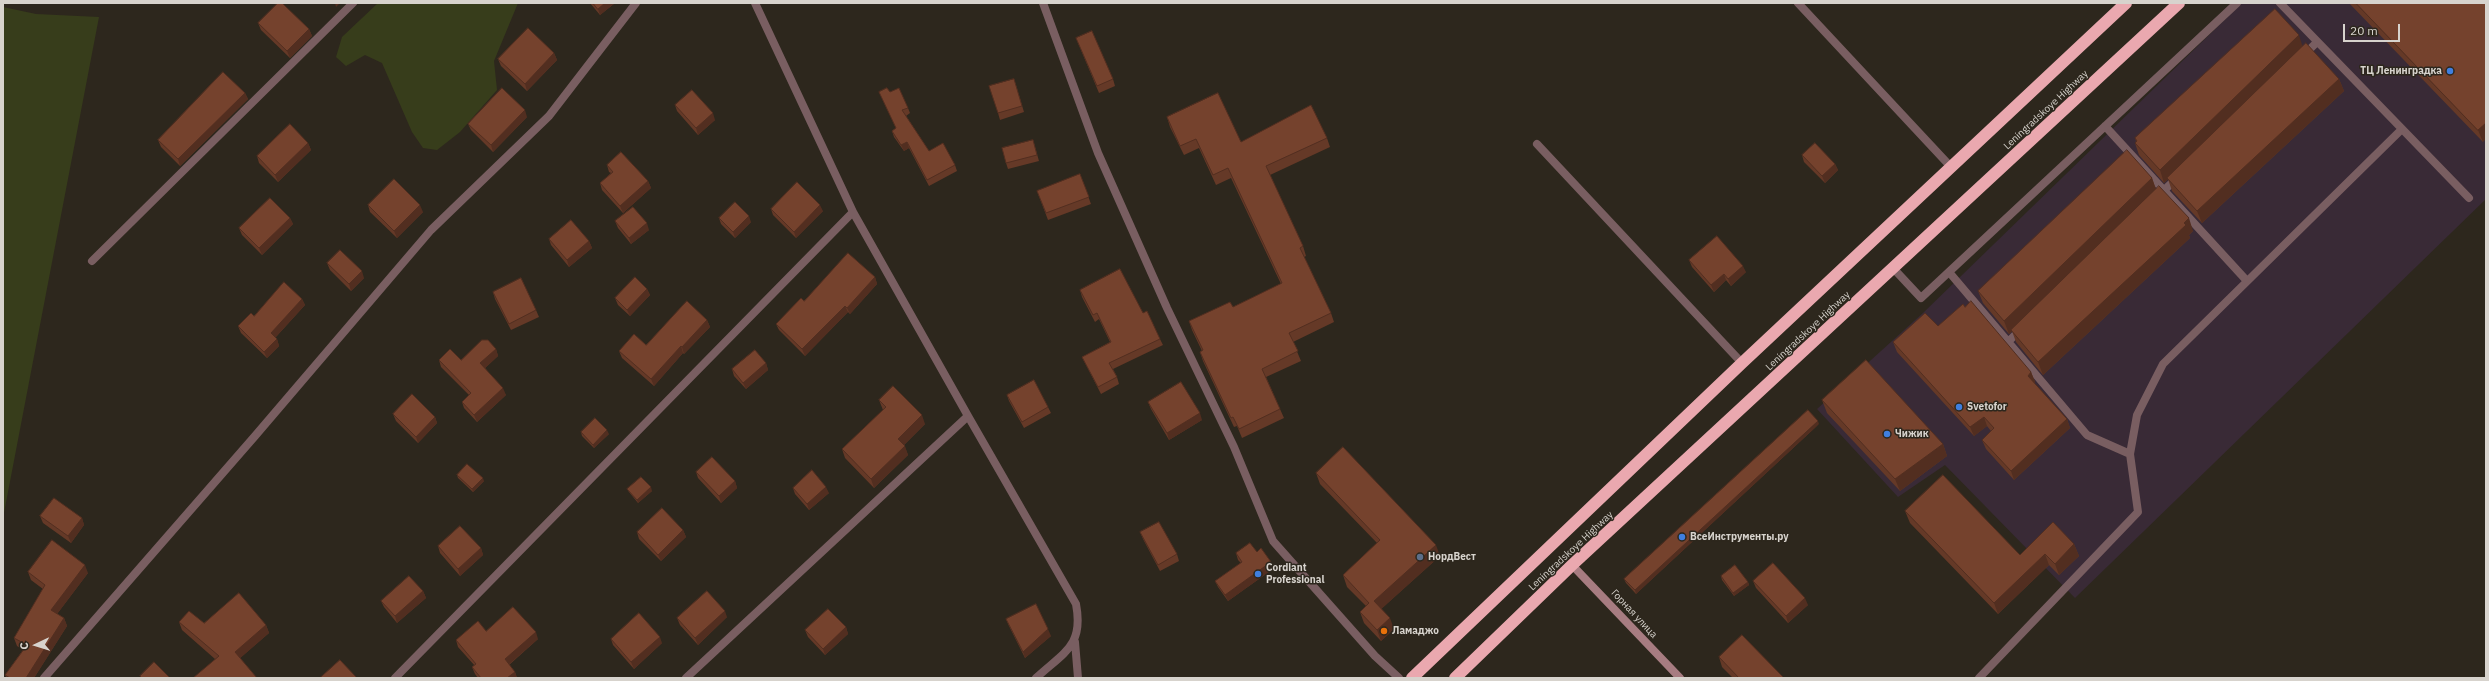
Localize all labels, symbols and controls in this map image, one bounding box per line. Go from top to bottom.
scale bar [2345,16,2402,42]
text: 20 m [2350,23,2378,38]
place label: ТЦ Ленинградка [2360,65,2442,77]
marker: ТЦ Ленинградка [2445,66,2455,76]
street label: Leningradskoye Highway [2001,68,2091,152]
street label: Leningradskoye Highway [1763,289,1853,373]
place label: Svetofor [1967,401,2007,413]
marker: Svetofor [1954,402,1964,412]
place label: Чижик [1895,428,1929,440]
marker: Чижик [1882,429,1892,439]
street label: Leningradskoye Highway [1526,509,1616,593]
place label: ВсеИнструменты.ру [1690,531,1789,543]
marker: ВсеИнструменты.ру [1677,532,1687,542]
place label: НордВест [1428,551,1476,563]
marker: НордВест [1415,552,1425,562]
place label: Cordiant Professional [1266,562,1324,586]
marker: Cordiant Professional [1253,569,1263,579]
street label: Горная улица [1608,587,1660,641]
north arrow [16,625,56,665]
place label: Ламаджо [1392,625,1439,637]
marker: Ламаджо [1379,626,1389,636]
text: С [17,642,31,650]

